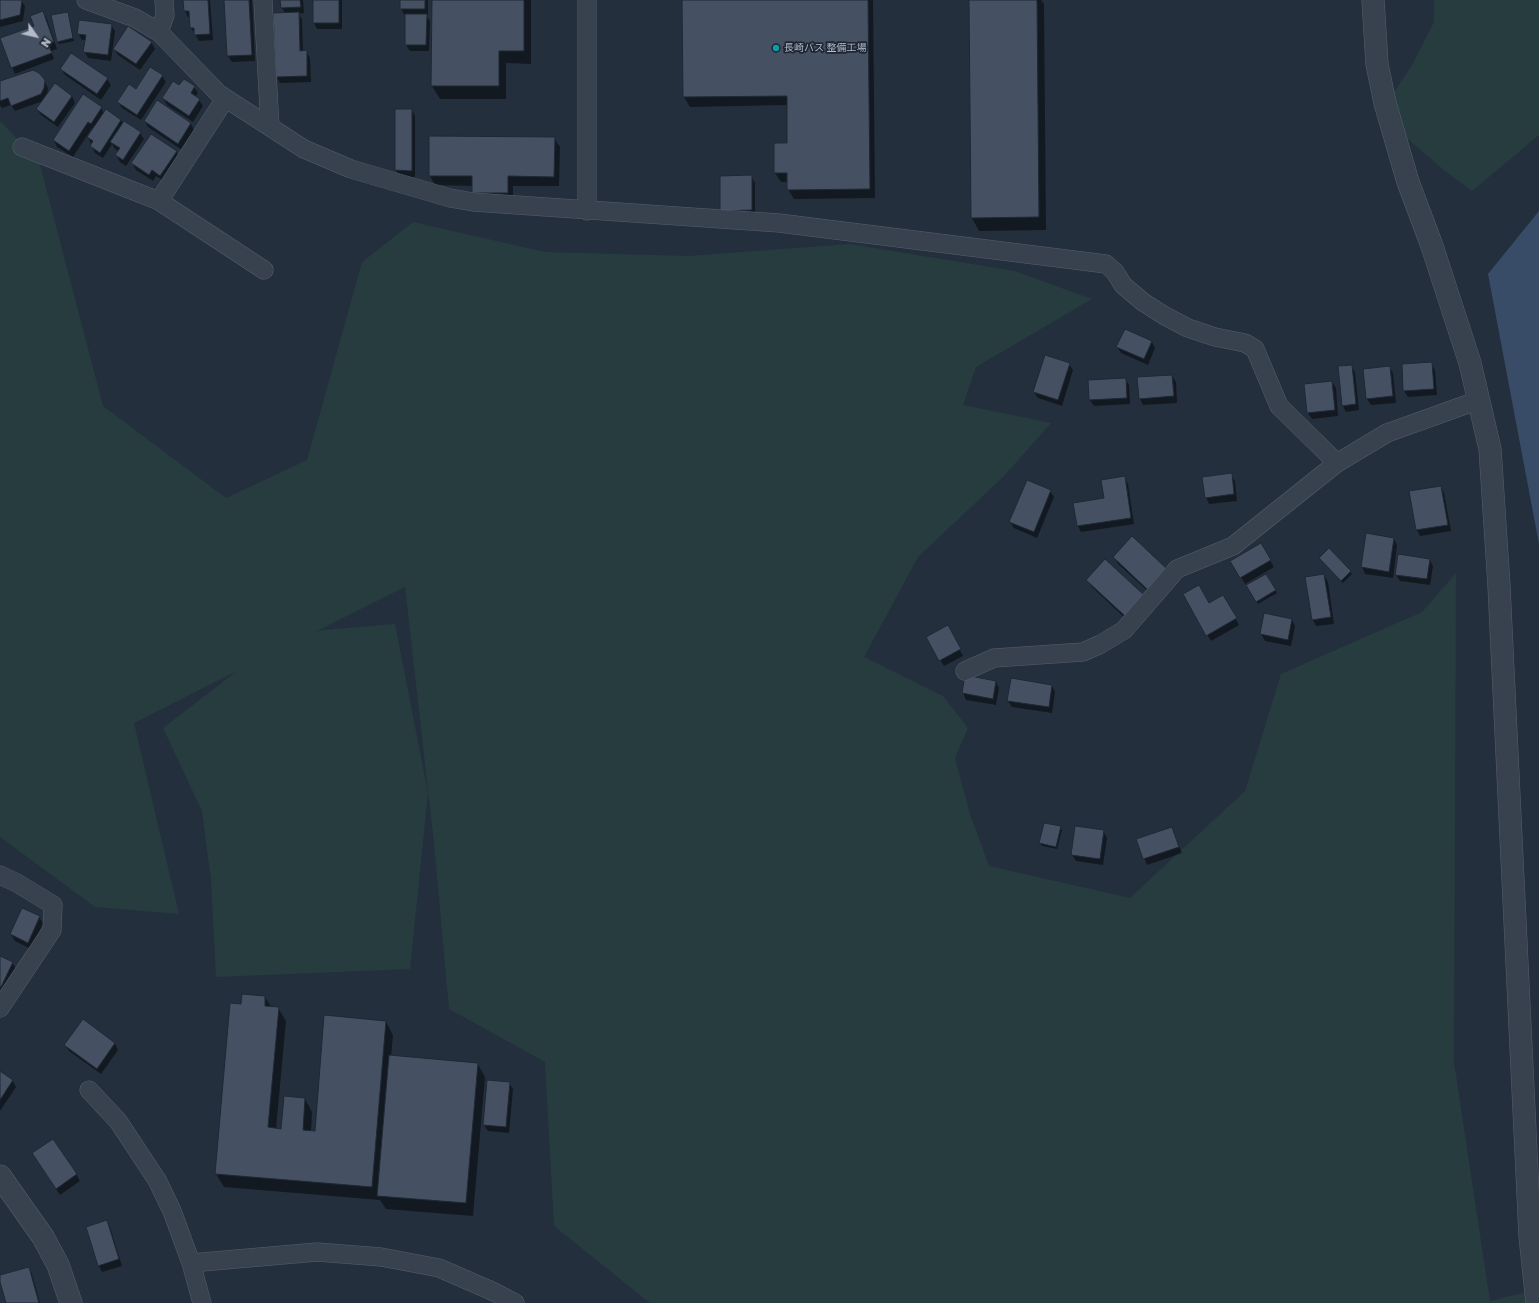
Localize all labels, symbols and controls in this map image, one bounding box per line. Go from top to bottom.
north arrow [16,16,56,56]
text: N [39,36,54,50]
place label: 長崎バス 整備工場 [784,42,866,54]
marker: 長崎バス 整備工場 [771,43,781,53]

